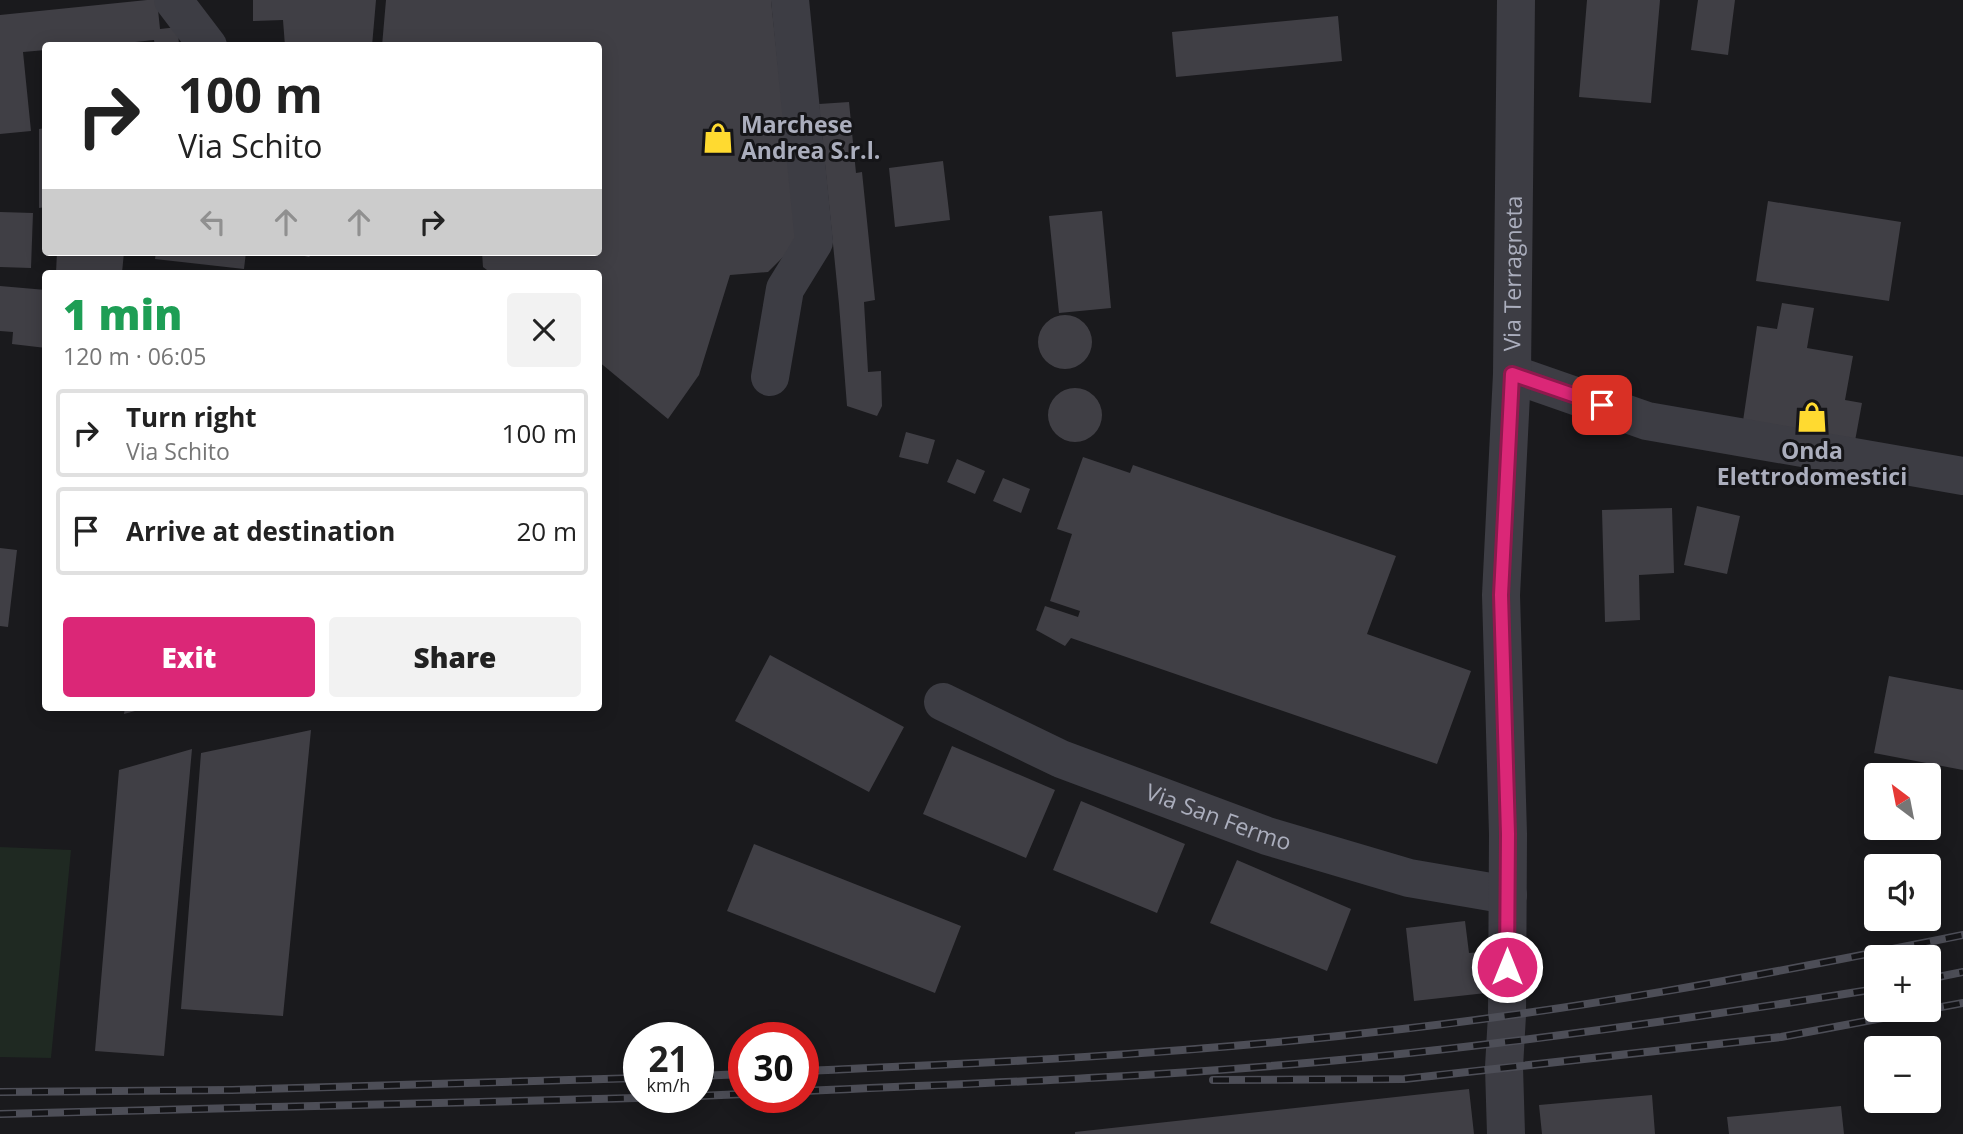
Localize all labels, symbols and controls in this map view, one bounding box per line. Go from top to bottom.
text: 100 m [178,61,323,127]
icon: right [63,70,154,161]
place label: Marchese Andrea S.r.l. [741,108,880,166]
shop icon: Marchese Andrea S.r.l. [701,121,735,155]
text: Via Schito [178,124,322,167]
street label: Via Terragneta [1495,195,1529,352]
icon: left [194,203,232,241]
icon: ahead [267,203,305,241]
icon: ahead [340,203,378,241]
icon: right [413,203,451,241]
text: 1 min [63,285,182,342]
button: close [507,293,581,367]
text: 120 m · 06:05 [63,340,206,372]
pin [1572,375,1632,435]
icon: arrive [1583,386,1621,424]
text: Turn right [126,399,257,435]
shop icon: Onda Elettrodomestici [1795,400,1829,434]
icon: right [67,414,105,452]
text: 100 m [502,415,577,451]
place label: Onda Elettrodomestici [1717,434,1907,492]
text: Via Schito [126,435,230,467]
icon: arrive [67,512,105,550]
text: Arrive at destination [126,513,395,549]
text: 20 m [516,513,577,549]
button: Exit [63,617,315,697]
button: Share [329,617,581,697]
north arrow [1864,763,1941,840]
map controls [1864,763,1941,1113]
street label: Via San Fermo [1141,775,1295,857]
button: sound [1864,854,1941,931]
position arrow [1470,930,1544,1004]
button: + [1864,945,1941,1022]
speed limit sign: 30 [728,1022,819,1113]
text: 21 [648,1035,689,1082]
button: − [1864,1036,1941,1113]
text: km/h [647,1073,690,1097]

